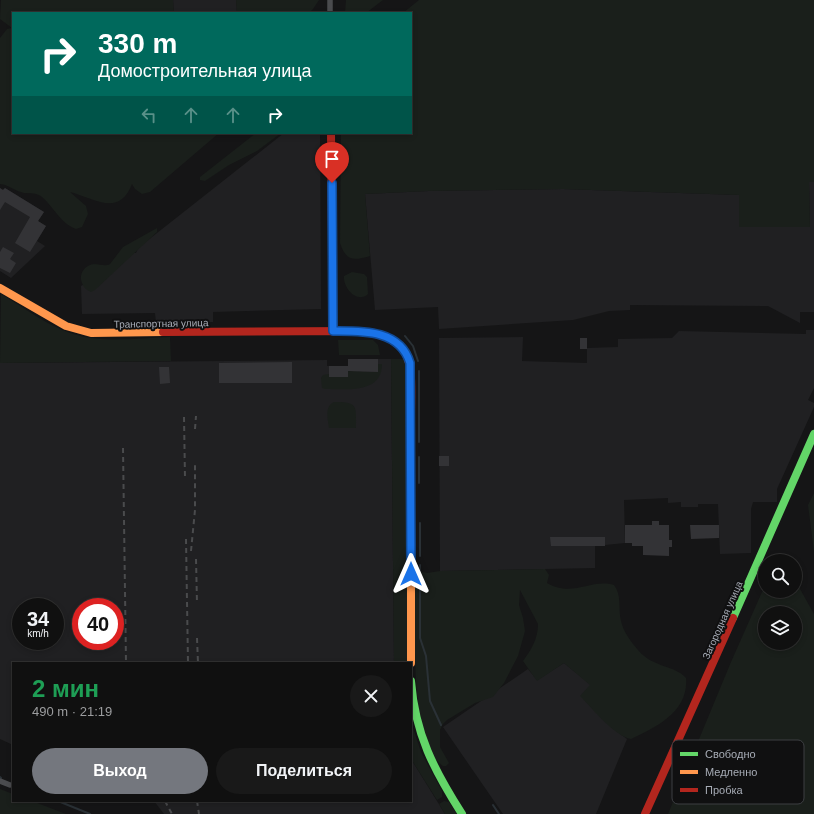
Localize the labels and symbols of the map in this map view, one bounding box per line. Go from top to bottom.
pin [315,142,349,183]
street label: Транспортная улица [113,317,209,330]
position arrow [390,553,432,595]
street label: Загородная улица [700,579,745,661]
speed limit sign: 40 [72,598,124,650]
legend [672,740,804,804]
text: Свободно [705,748,756,760]
text: Медленно [705,766,757,778]
text: Пробка [705,784,743,796]

